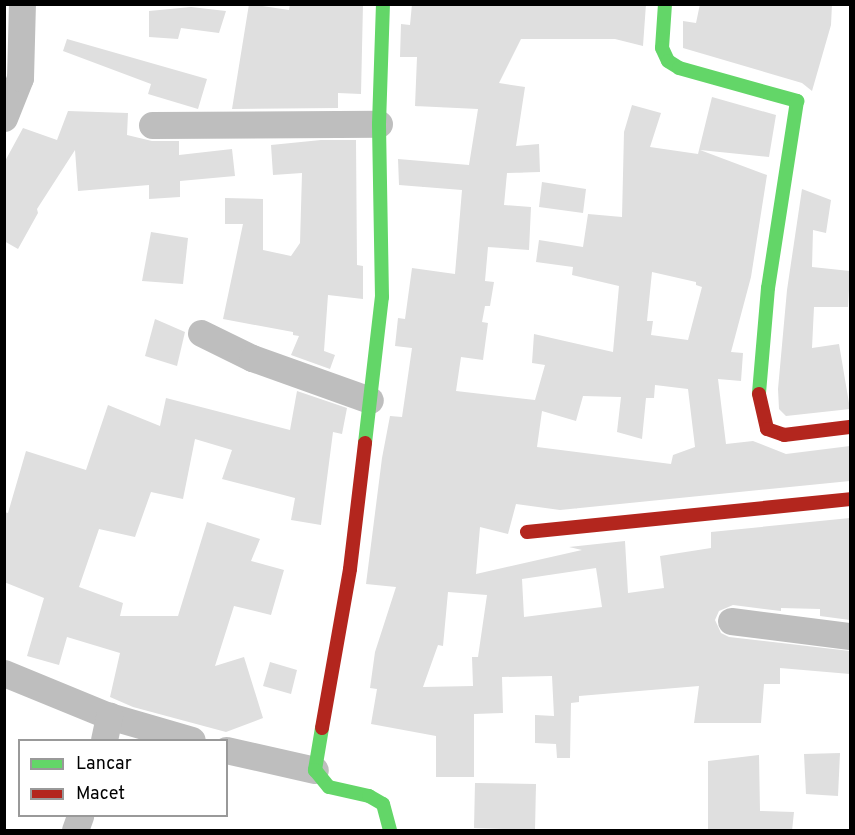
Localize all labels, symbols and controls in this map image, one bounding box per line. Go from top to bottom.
legend [18,739,228,817]
text: Lancar [76,753,132,776]
text: Macet [76,783,125,806]

